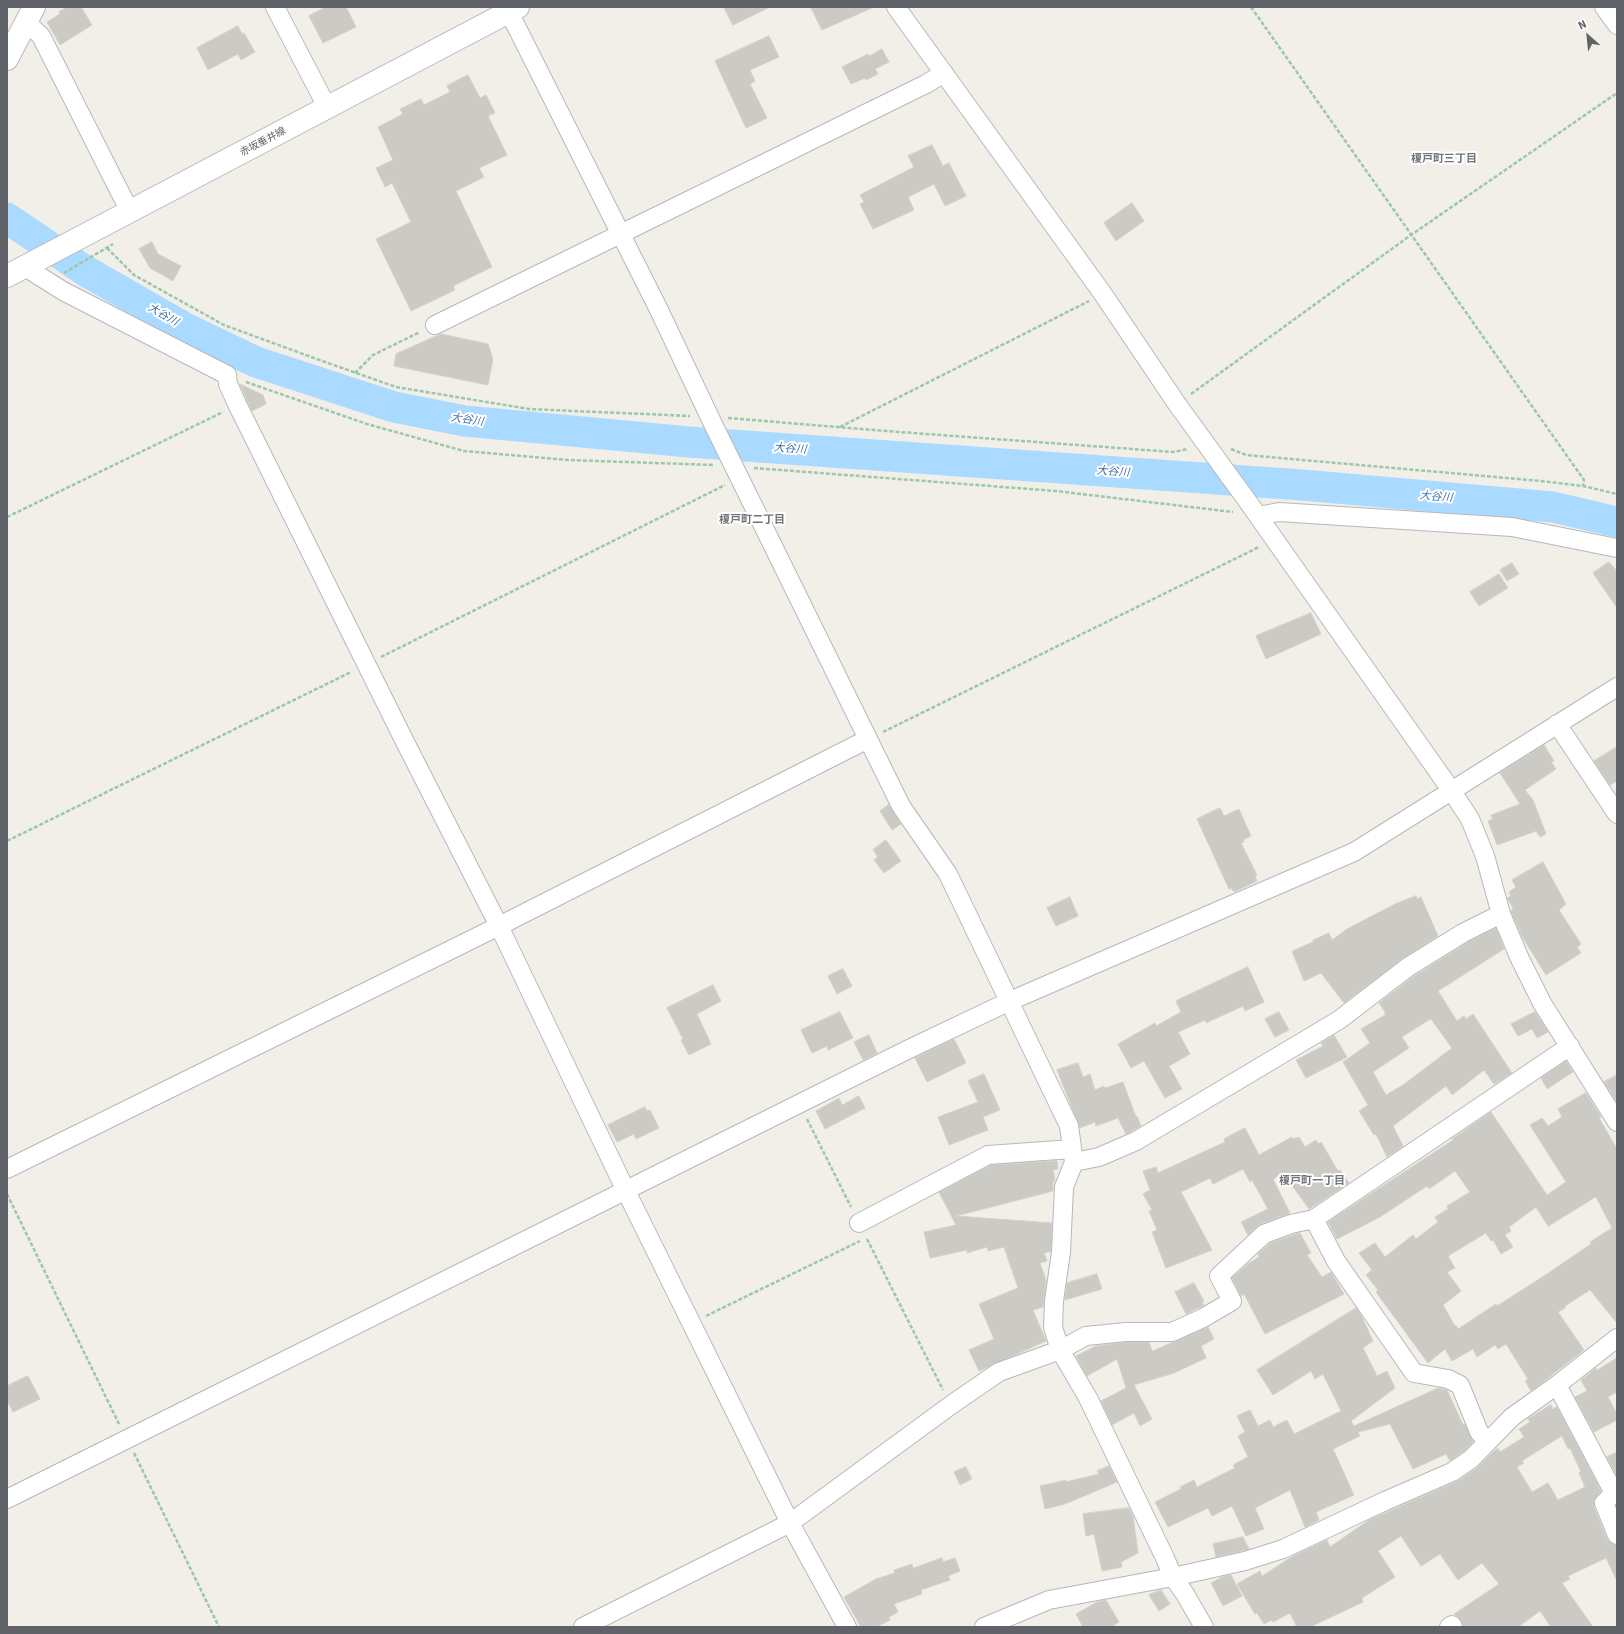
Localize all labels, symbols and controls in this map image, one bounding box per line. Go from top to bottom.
north arrow [1568,16,1608,56]
text: N [1576,17,1589,32]
street label: 赤坂垂井線 [238,125,288,159]
district label: 榎戸町三丁目 [1411,152,1477,166]
water label: 大谷川 [145,301,181,329]
water label: 大谷川 [450,411,484,429]
water label: 大谷川 [773,441,807,457]
water label: 大谷川 [1096,464,1130,480]
water label: 大谷川 [1419,489,1453,505]
district label: 榎戸町二丁目 [719,513,785,527]
district label: 榎戸町一丁目 [1279,1174,1345,1188]

